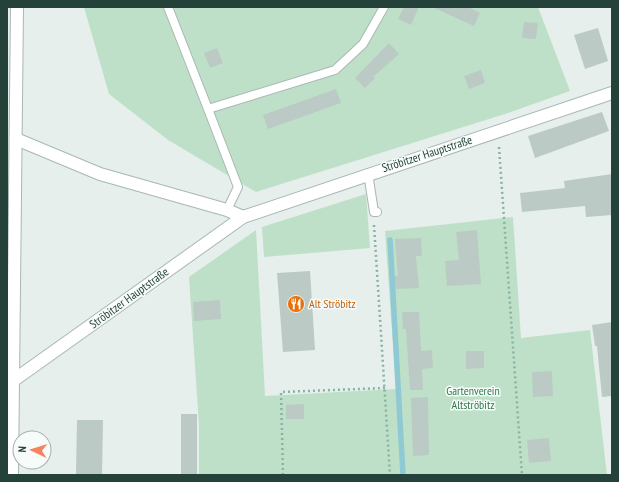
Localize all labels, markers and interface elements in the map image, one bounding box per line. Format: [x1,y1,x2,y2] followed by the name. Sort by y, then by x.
[380,132,474,175] street label: Ströbitzer Hauptstraße
[86,264,171,331] street label: Ströbitzer Hauptstraße
[286,294,306,314] restaurant icon: Alt Ströbitz
[309,296,356,311] place label: Alt Ströbitz
[446,383,500,412] park label: Gartenverein Altströbitz
[12,430,52,470] north arrow
[15,446,29,453] text: N

